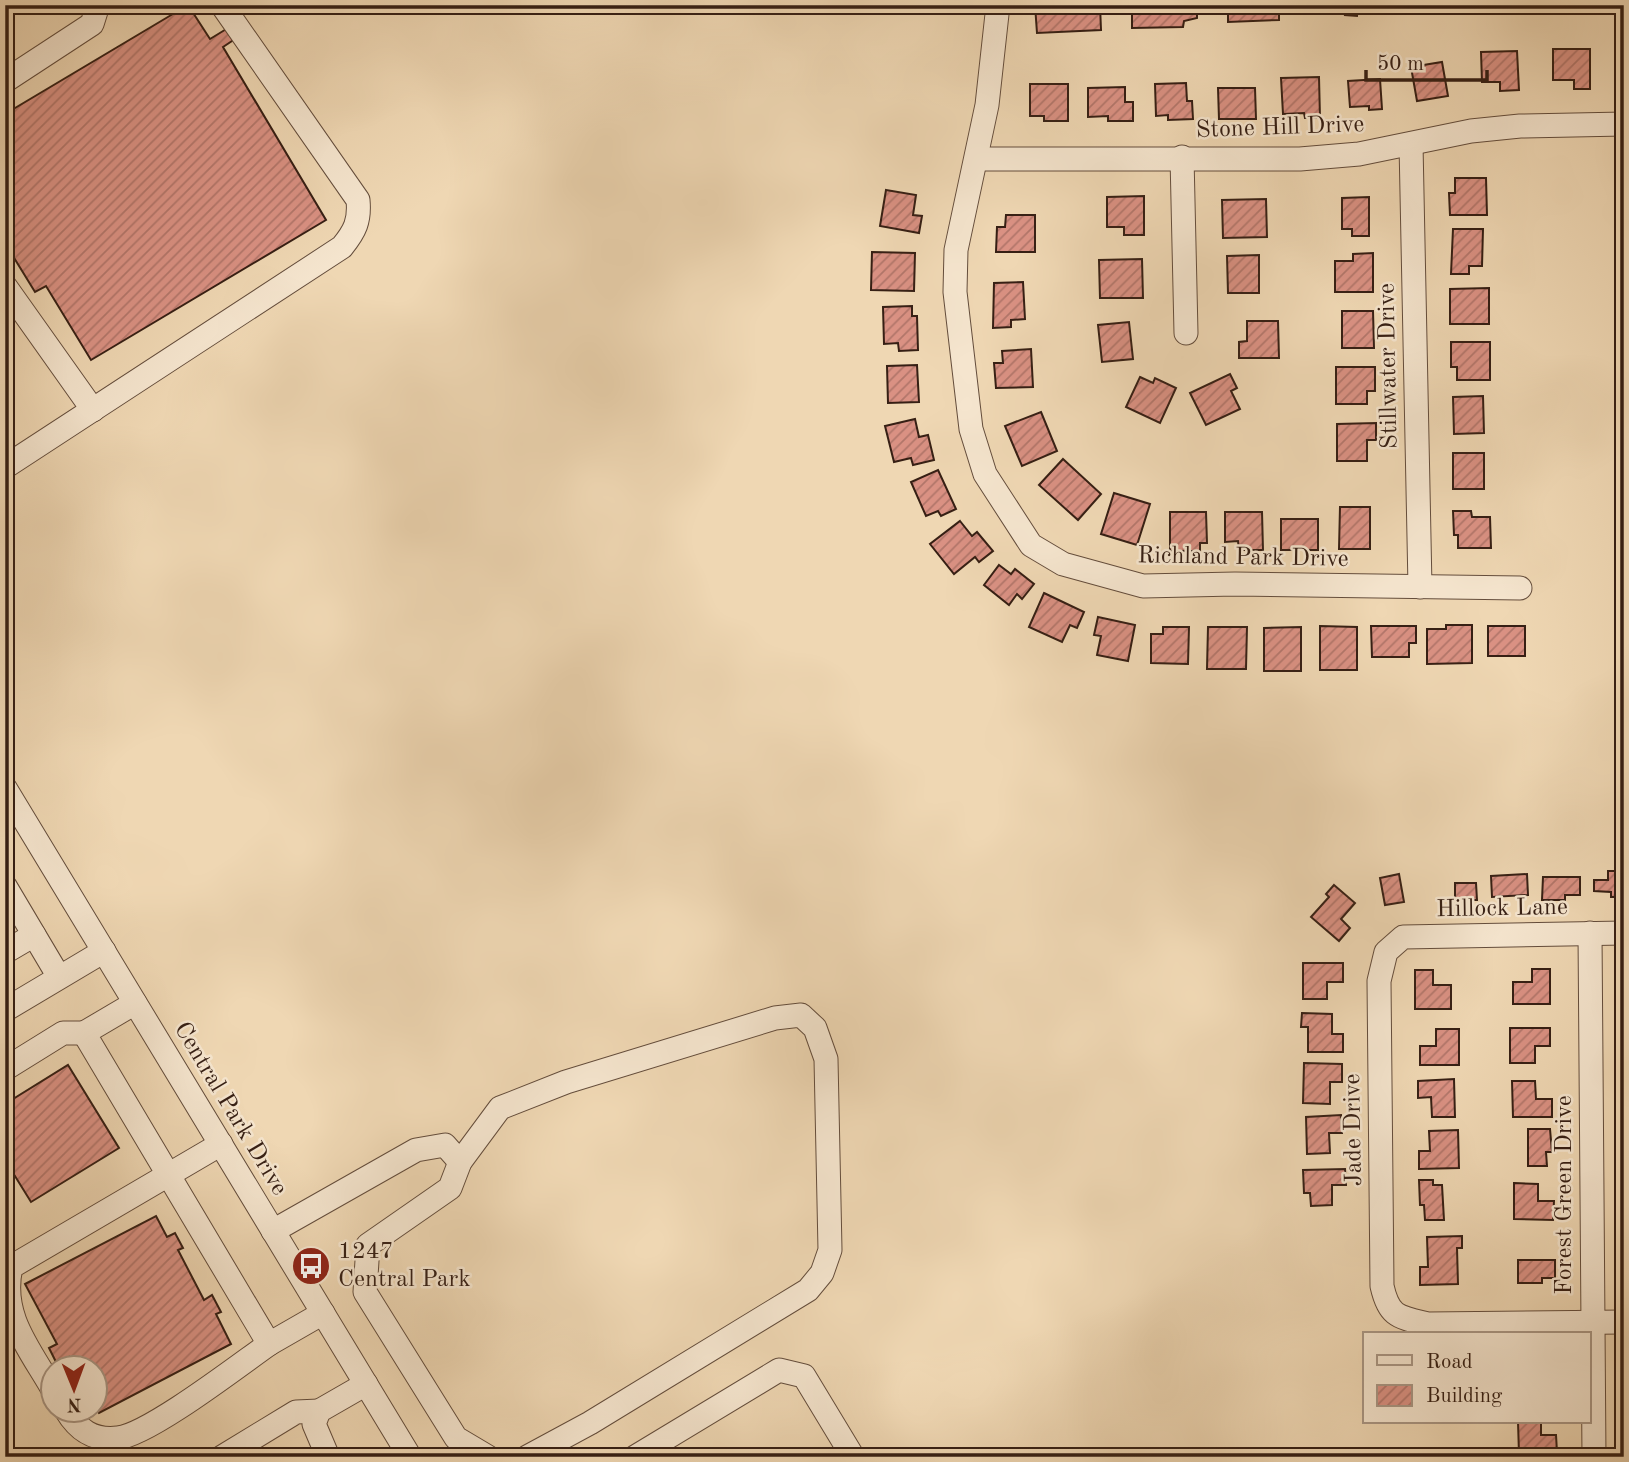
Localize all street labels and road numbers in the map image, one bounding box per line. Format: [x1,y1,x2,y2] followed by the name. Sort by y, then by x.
[1195,113,1365,143] street label: Stone Hill Drive
[1376,283,1402,449] street label: Stillwater Drive
[1137,544,1349,572] street label: Richland Park Drive
[1436,896,1568,922] street label: Hillock Lane
[169,1018,291,1200] street label: Central Park Drive
[1341,1073,1367,1187] street label: Jade Drive
[1553,1095,1577,1295] street label: Forest Green Drive

